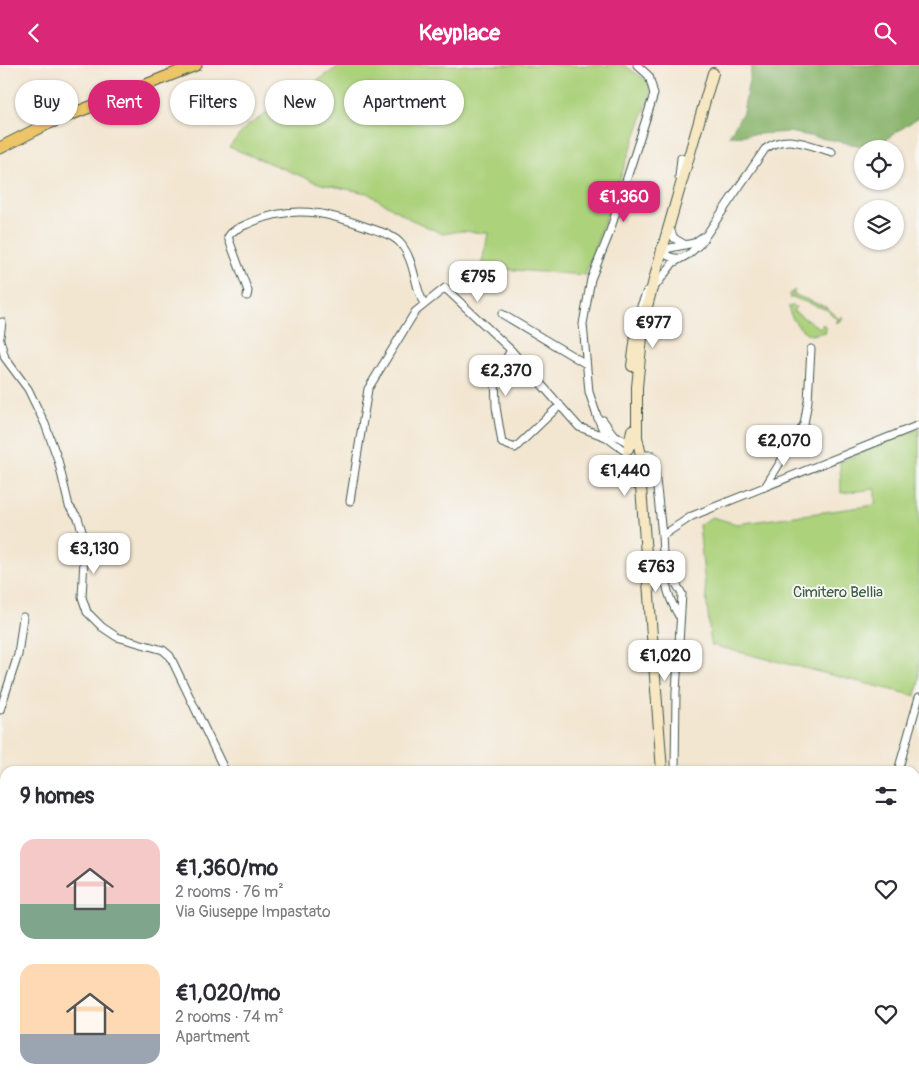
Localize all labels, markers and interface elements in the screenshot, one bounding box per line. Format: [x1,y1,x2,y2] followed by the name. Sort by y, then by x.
[20,19,48,47] icon: back
[419,19,500,47] text: Keyplace
[871,19,899,47] icon: search
[15,80,78,125] chip: Buy
[88,80,160,125] chip: Rent
[170,80,255,125] chip: Filters
[265,80,334,125] chip: New
[344,80,464,125] chip: Apartment
[854,140,904,250] map controls
[854,140,904,190] button: locate
[583,181,665,223] pin: €1,360
[599,187,649,207] text: €1,360
[854,200,904,250] button: layers
[448,261,508,303] pin: €795
[460,267,496,287] text: €795
[623,307,683,349] pin: €977
[635,313,671,333] text: €977
[465,355,547,397] pin: €2,370
[480,361,532,381] text: €2,370
[743,425,825,467] pin: €2,070
[757,431,811,451] text: €2,070
[584,455,666,497] pin: €1,440
[600,461,650,481] text: €1,440
[53,533,135,575] pin: €3,130
[69,539,119,559] text: €3,130
[626,551,686,593] pin: €763
[637,557,675,577] text: €763
[793,583,883,602] park label: Cimitero Bellia
[624,639,706,682] pin: €1,020
[639,646,691,666] text: €1,020
[872,782,900,810] icon: filters
[20,783,94,810] text: 9 homes
[175,855,278,882] text: €1,360/mo
[60,859,120,919] icon: home
[872,875,900,903] icon: heart
[175,882,284,902] text: 2 rooms · 76 m²
[175,902,331,922] text: Via Giuseppe Impastato
[175,980,280,1007] text: €1,020/mo
[60,984,120,1044] icon: home
[872,1000,900,1028] icon: heart
[175,1007,284,1027] text: 2 rooms · 74 m²
[175,1027,250,1047] text: Apartment

